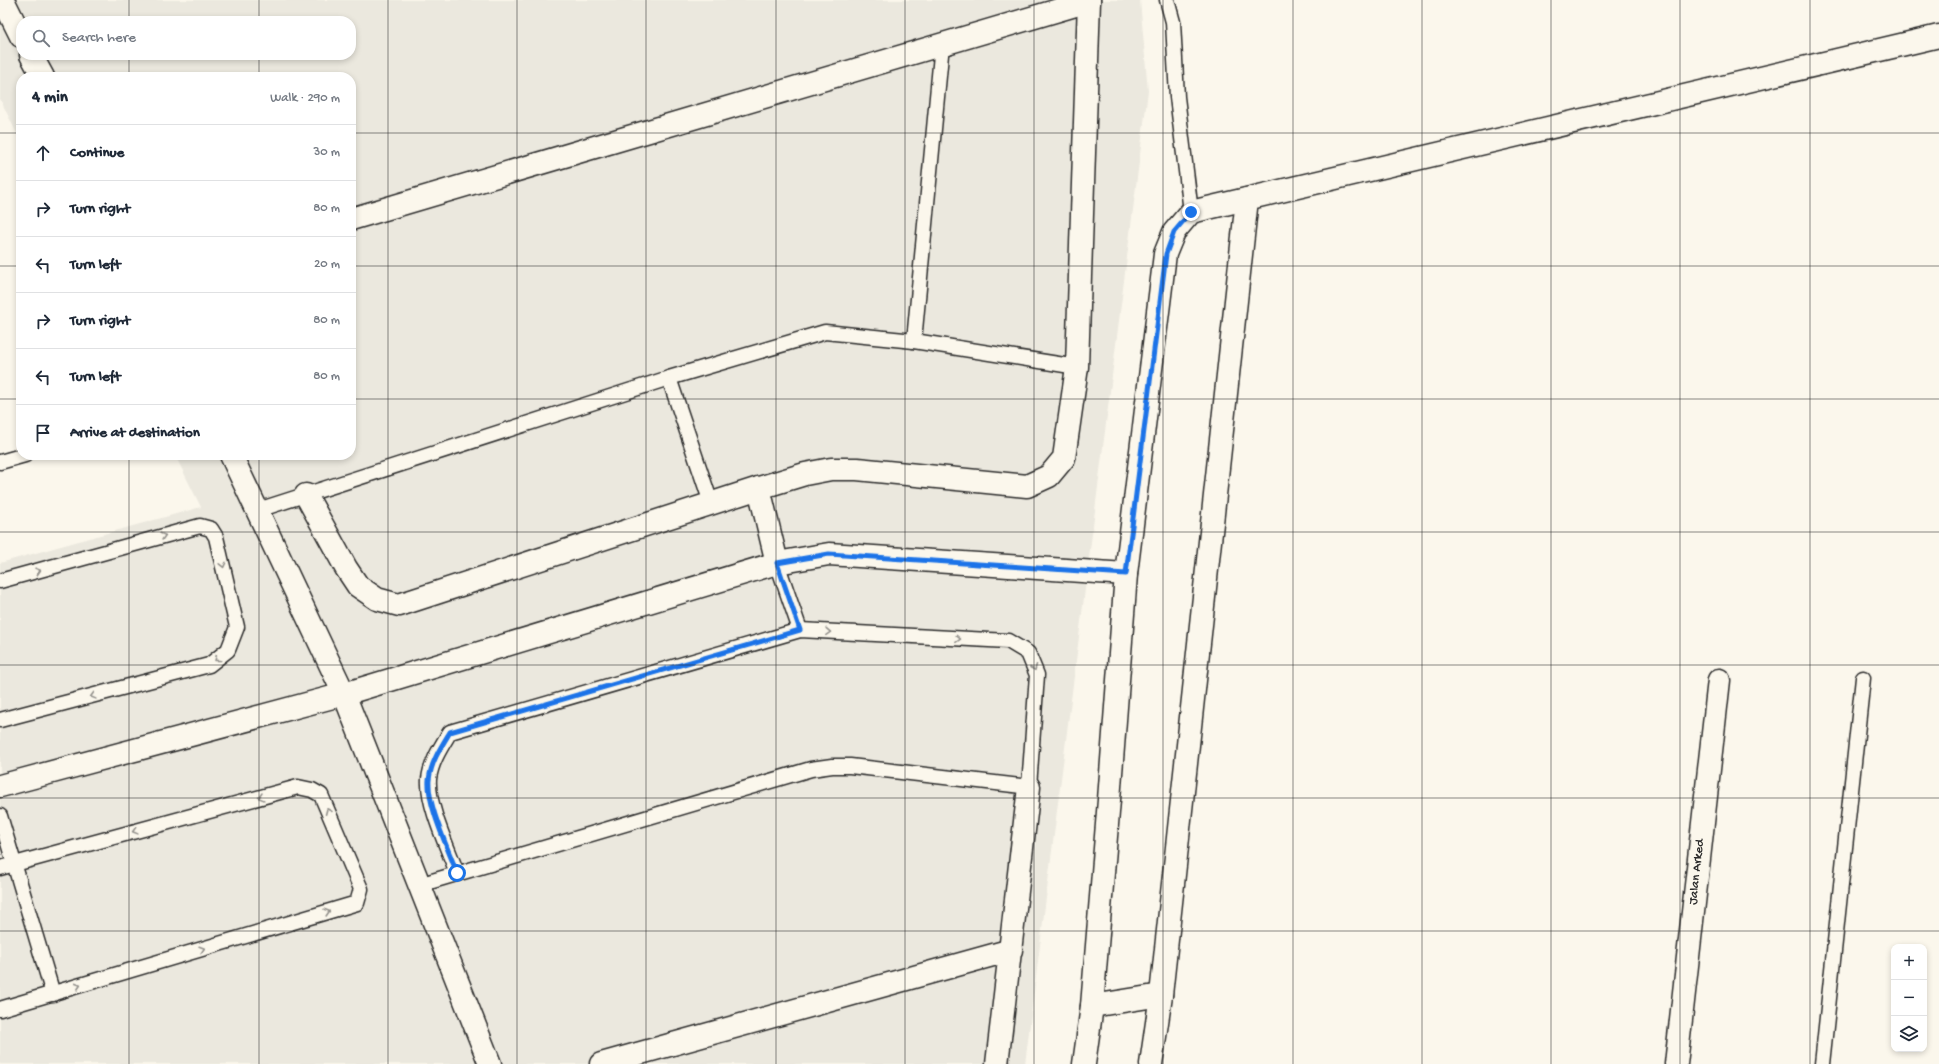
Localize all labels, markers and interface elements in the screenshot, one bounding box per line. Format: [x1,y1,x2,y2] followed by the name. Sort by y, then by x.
[16,16,356,60] search box
[30,27,52,49] icon: search
[62,29,136,47] text: Search here
[32,88,68,108] text: 4 min
[270,91,340,106] text: Walk · 290 m
[32,142,54,164] icon: ahead
[70,144,124,162] text: Continue
[314,145,340,160] text: 30 m
[32,198,54,220] icon: right
[70,200,130,218] text: Turn right
[313,201,340,216] text: 80 m
[1182,203,1200,221] route end
[32,254,54,276] icon: left
[70,256,121,274] text: Turn left
[314,257,340,272] text: 20 m
[32,310,54,332] icon: right
[70,312,130,330] text: Turn right
[313,313,340,328] text: 80 m
[32,366,54,388] icon: left
[70,368,121,386] text: Turn left
[313,369,340,384] text: 80 m
[32,422,54,444] icon: arrive
[70,424,200,442] text: Arrive at destination
[159,532,166,541] one-way arrow
[218,562,226,569] one-way arrow
[34,567,41,576] one-way arrow
[825,627,831,636] one-way arrow
[955,634,961,643] one-way arrow
[215,654,222,661] one-way arrow
[1030,664,1038,671] one-way arrow
[90,691,96,699] one-way arrow
[258,792,265,801] one-way arrow
[324,808,332,815] one-way arrow
[132,826,139,835] one-way arrow
[1686,837,1708,906] street label: Jalan Arked
[448,864,466,882] route start
[323,908,330,917] one-way arrow
[1891,944,1927,1052] map controls
[1891,944,1927,980] button: +
[199,945,206,954] one-way arrow
[1891,980,1927,1016] button: −
[74,982,81,991] one-way arrow
[1891,1016,1927,1052] button: layers

